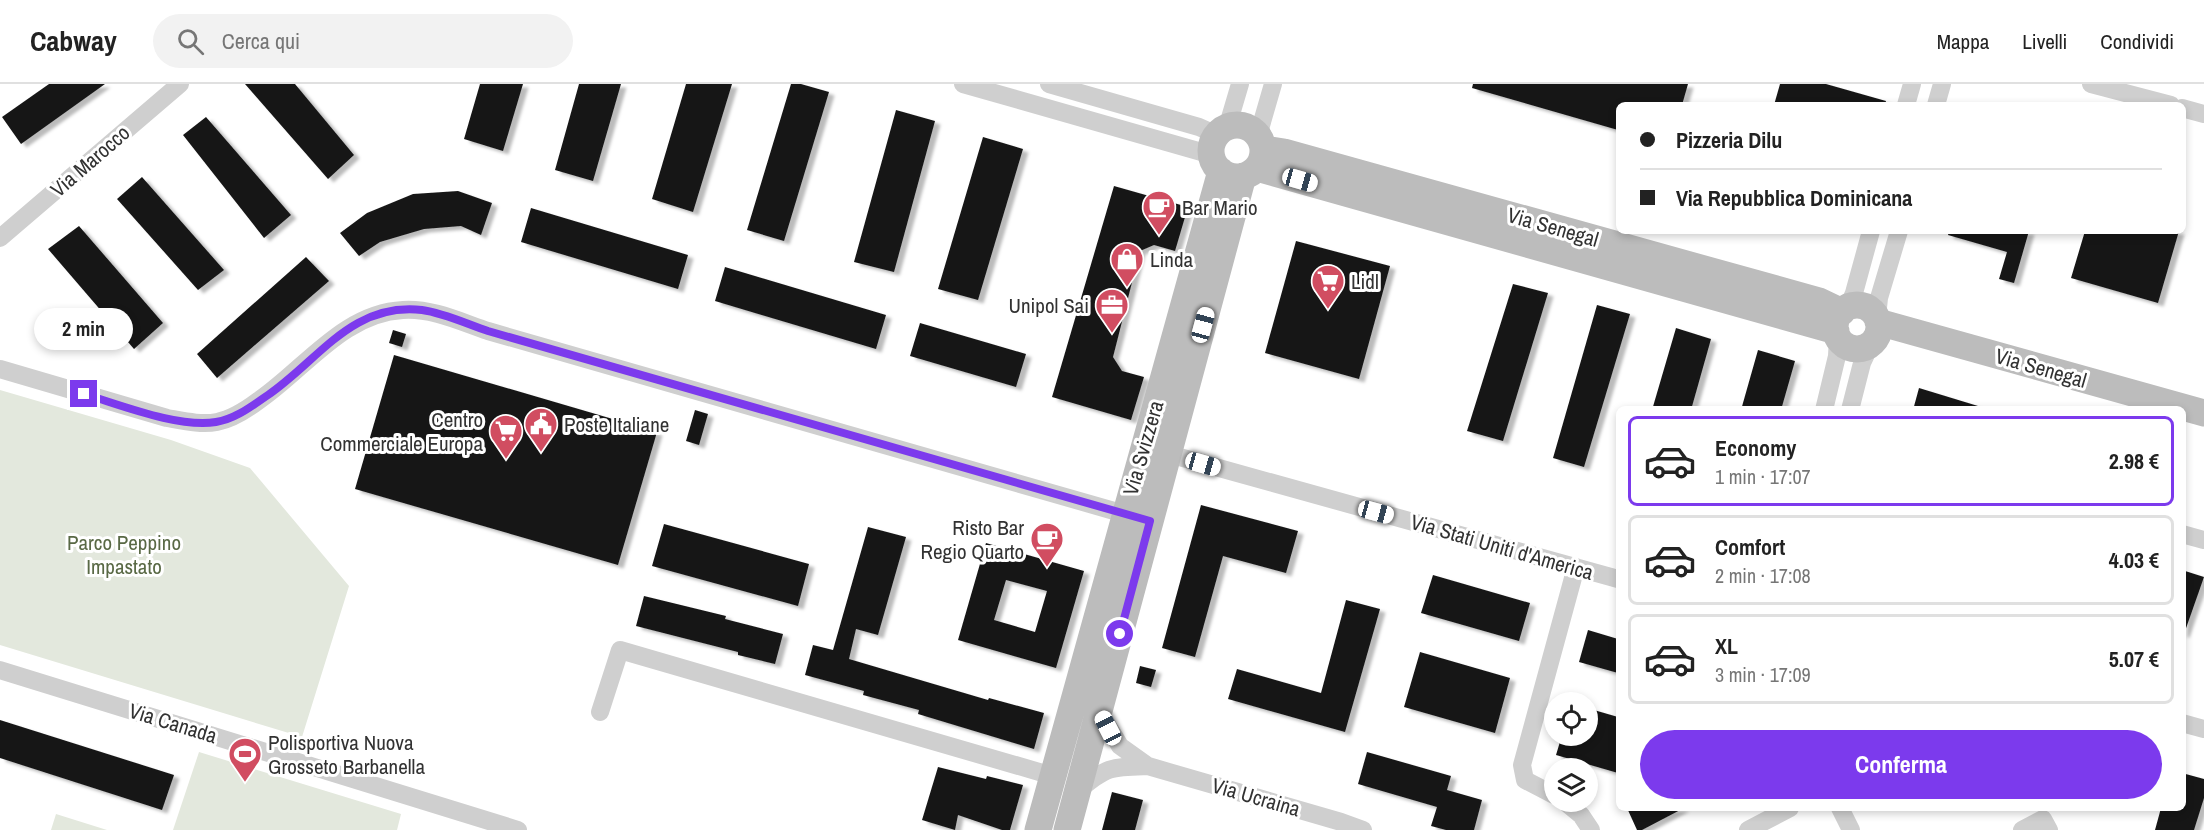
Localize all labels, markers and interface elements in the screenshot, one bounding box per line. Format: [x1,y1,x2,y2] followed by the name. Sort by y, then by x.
[153,14,573,68] search box
[30,22,117,60] text: Cabway
[174,25,207,58] icon: search
[222,26,300,56] text: Cerca qui
[1937,27,1989,56] text: Mappa
[2022,27,2067,56] text: Livelli
[2100,27,2174,56] text: Condividi
[44,118,136,204] street label: Via Marocco
[1676,125,1782,155] text: Pizzeria Dilu
[1280,166,1320,194] car
[1676,183,1912,213] text: Via Repubblica Dominicana
[1141,189,1177,236] cafe icon: Bar Mario
[1182,193,1258,222] place label: Bar Mario
[1504,200,1602,254] street label: Via Senegal
[1109,241,1145,288] shop icon: Linda
[1150,245,1194,274] place label: Linda
[1310,263,1346,310] supermarket icon: Lidl
[1351,267,1379,296] place label: Lidl
[1094,287,1130,334] office icon: Unipol Sai
[1009,291,1089,320] place label: Unipol Sai
[1190,305,1216,345] car
[34,307,134,349] callout: 2 min
[62,315,105,342] text: 2 min
[1992,341,2090,395] street label: Via Senegal
[70,380,97,407] route end
[1116,397,1170,499] street label: Via Svizzera
[320,405,483,458] place label: Centro Commerciale Europa
[523,406,559,453] public building icon: Poste Italiane
[564,410,669,439] place label: Poste Italiane
[488,413,524,460] supermarket icon: Centro Commerciale Europa
[1715,433,1796,463] text: Economy
[1643,434,1697,488] icon: car
[2109,446,2159,476] text: 2.98 €
[1183,450,1223,478] car
[1715,463,1811,490] text: 1 min · 17:07
[1356,499,1396,525] car
[1407,507,1597,587] street label: Via Stati Uniti d'America
[921,513,1024,566] place label: Risto Bar Regio Quarto
[1029,521,1065,568] cafe icon: Risto Bar Regio Quarto
[67,528,181,581] park label: Parco Peppino Impastato
[1715,532,1785,562] text: Comfort
[1643,533,1697,587] icon: car
[2109,545,2159,575] text: 4.03 €
[1715,562,1811,589] text: 2 min · 17:08
[1106,620,1133,647] route start
[1715,631,1738,661] text: XL
[1643,632,1697,686] icon: car
[2109,644,2159,674] text: 5.07 €
[1715,661,1811,688] text: 3 min · 17:09
[1544,692,1598,812] map controls
[1544,692,1598,746] button: locate
[125,696,221,750] street label: Via Canada
[1092,708,1124,748] car
[268,728,425,781] place label: Polisportiva Nuova Grosseto Barbanella
[1640,730,2162,799] button: Conferma
[227,736,263,783] sports icon: Polisportiva Nuova Grosseto Barbanella
[1544,758,1598,812] button: layers
[1208,771,1304,824] street label: Via Ucraina

